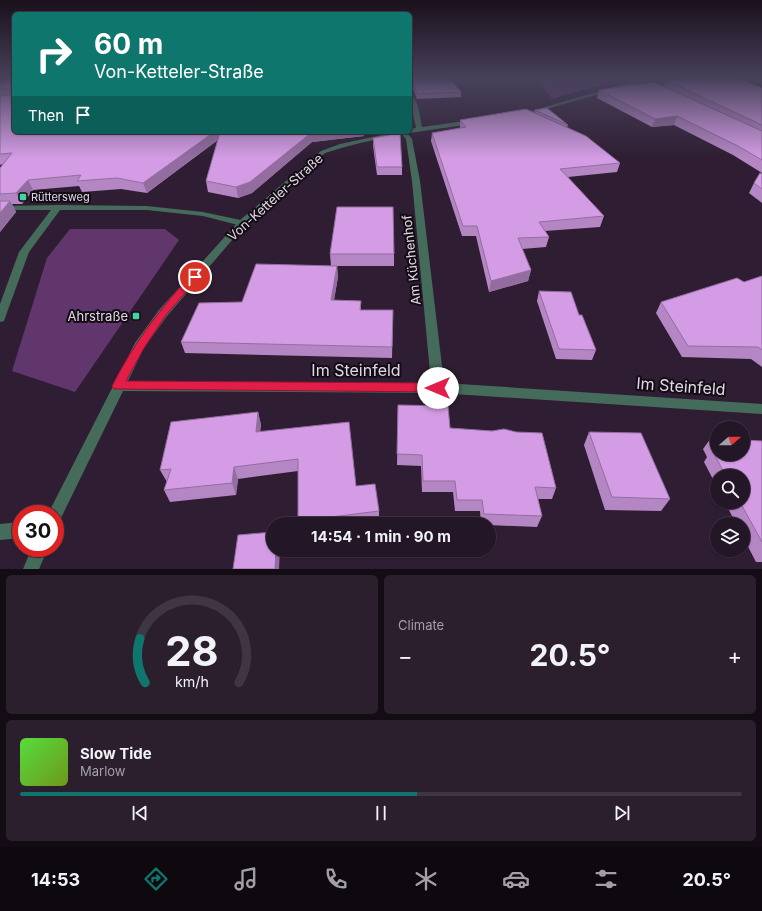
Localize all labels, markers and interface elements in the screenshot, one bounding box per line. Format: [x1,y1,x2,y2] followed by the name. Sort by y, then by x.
[94,27,163,61] text: 60 m
[28,28,80,80] icon: right
[94,61,264,82] text: Von-Ketteler-Straße
[72,104,94,126] icon: arrive
[28,106,64,125] text: Then
[224,150,326,244] street label: Von-Ketteler-Straße
[31,190,90,204] place label: Rüttersweg
[18,192,28,202] marker: Rüttersweg
[398,214,424,306] street label: Am Küchenhof
[178,260,212,294] pin
[184,266,206,288] icon: arrive
[68,308,128,324] place label: Ahrstraße
[131,311,141,321] marker: Ahrstraße
[311,360,401,380] street label: Im Steinfeld
[417,367,459,409] position arrow
[636,373,726,399] street label: Im Steinfeld
[710,421,750,461] north arrow
[710,421,750,557] map controls
[710,469,750,509] button: search
[12,505,64,557] speed limit sign: 30
[710,517,750,557] button: layers
[311,527,451,546] text: 14:54 · 1 min · 90 m
[398,617,444,633] text: Climate
[165,625,219,675] text: 28
[530,637,610,673] text: 20.5°
[398,643,413,669] text: −
[727,643,742,669] text: +
[175,672,209,689] text: km/h
[80,744,152,763] text: Slow Tide
[80,763,126,779] text: Marlow
[129,802,151,824] icon: previous
[370,802,392,824] icon: pause
[611,802,633,824] icon: next
[142,865,170,893] icon: directions
[232,865,260,893] icon: music
[322,865,350,893] icon: phone
[412,865,440,893] icon: climate
[502,865,530,893] icon: car
[592,865,620,893] icon: filters
[31,869,80,890] text: 14:53
[682,869,731,890] text: 20.5°

